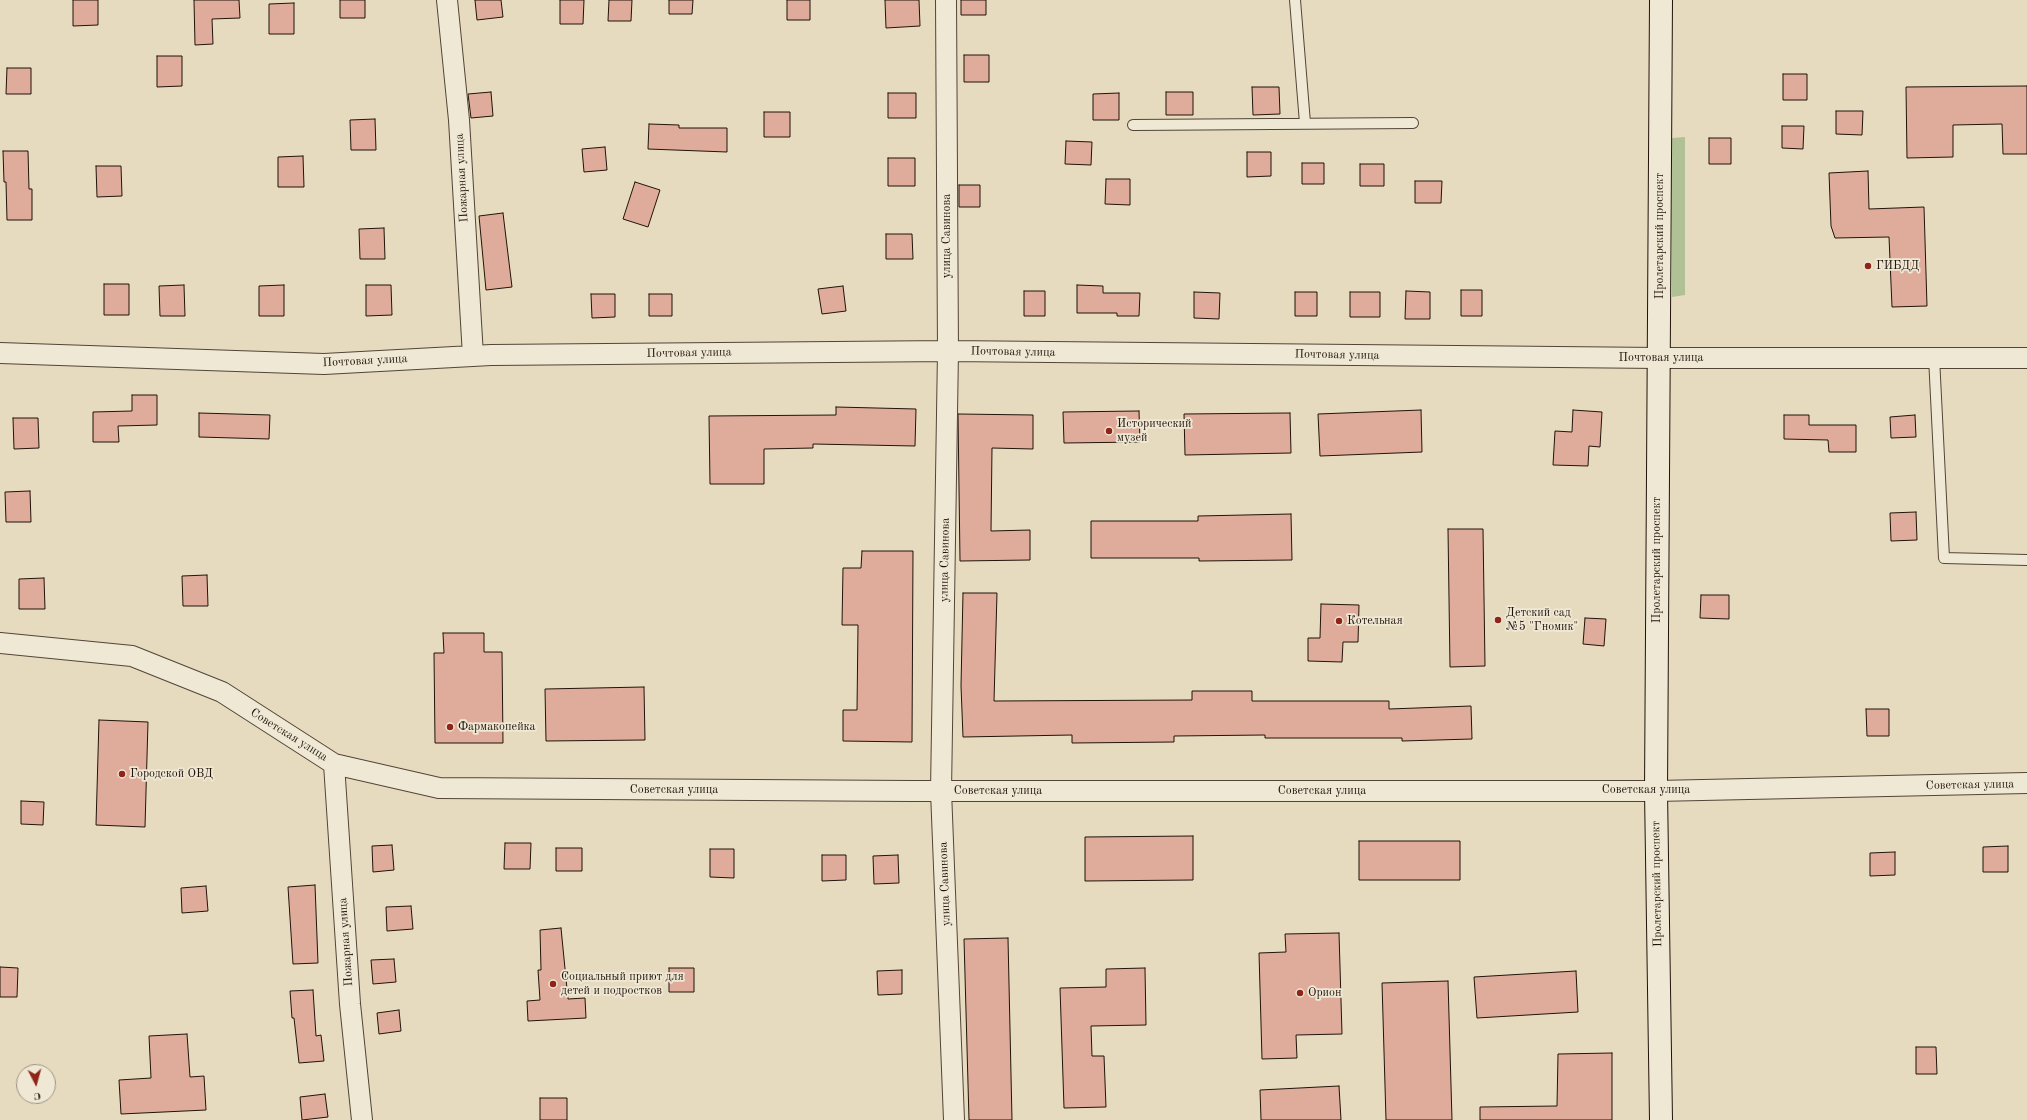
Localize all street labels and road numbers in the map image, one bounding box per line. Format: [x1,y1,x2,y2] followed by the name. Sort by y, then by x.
[452,133,472,223] street label: Пожарная улица
[1653,173,1667,299] street label: Пролетарский проспект
[940,194,954,278] street label: улица Савинова
[970,344,1056,360] street label: Почтовая улица
[646,345,732,361] street label: Почтовая улица
[1294,347,1380,363] street label: Почтовая улица
[1618,351,1704,365] street label: Почтовая улица
[322,352,408,370] street label: Почтовая улица
[1650,497,1664,623] street label: Пролетарский проспект
[937,518,953,602] street label: улица Савинова
[248,705,330,765] street label: Советская улица
[1926,777,2014,793] street label: Советская улица
[630,783,718,797] street label: Советская улица
[1602,783,1690,797] street label: Советская улица
[954,784,1042,798] street label: Советская улица
[1278,784,1366,798] street label: Советская улица
[1649,821,1665,947] street label: Пролетарский проспект
[936,842,954,926] street label: улица Савинова
[336,897,356,987] street label: Пожарная улица

